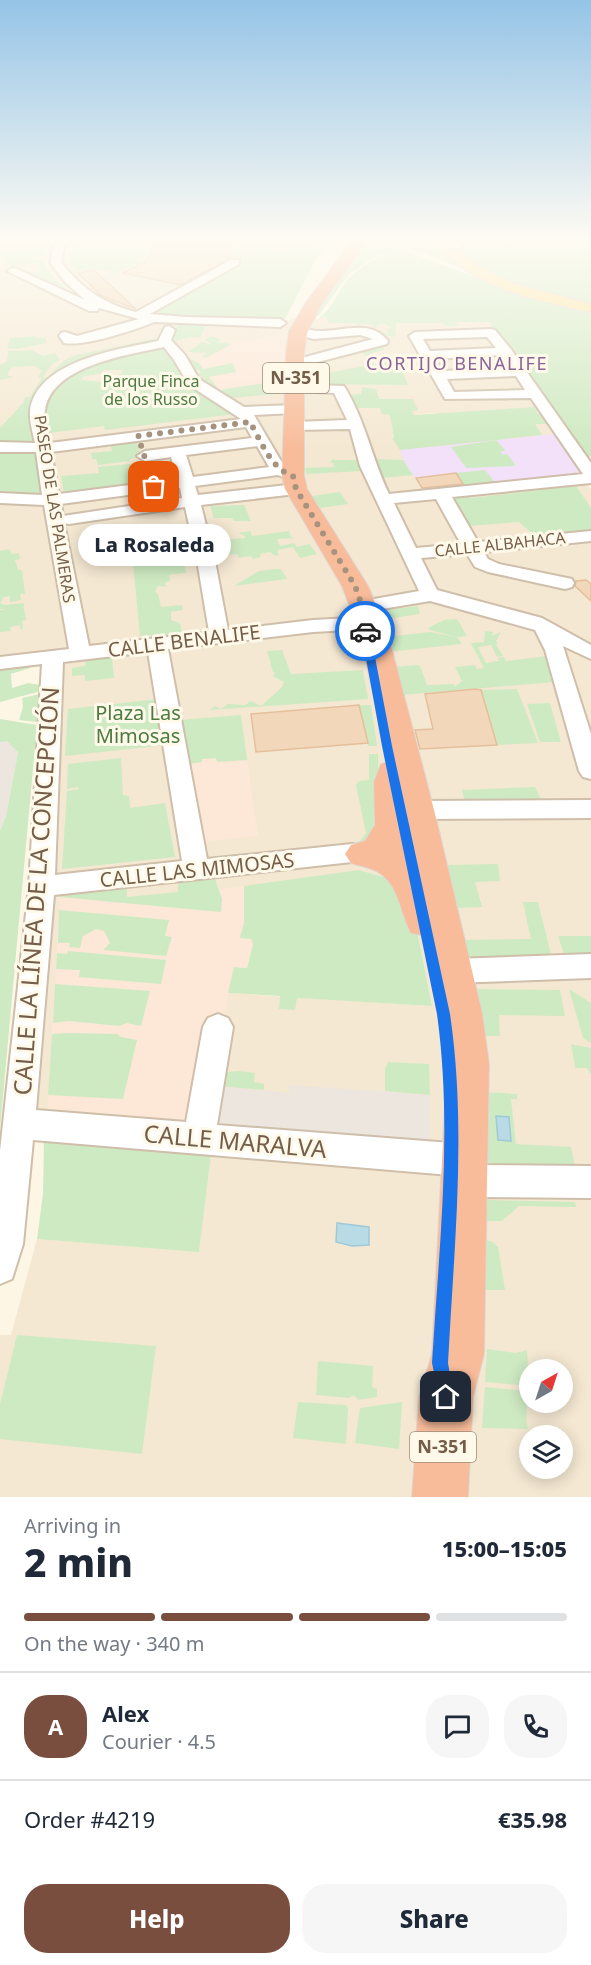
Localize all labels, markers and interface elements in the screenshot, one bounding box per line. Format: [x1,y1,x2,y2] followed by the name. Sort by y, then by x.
[366,351,548,375] district label: CORTIJO BENALIFE
[263,363,329,393] road number: N-351
[103,370,199,410] park label: Parque Finca de los Russo
[29,414,81,605] street label: PASEO DE LAS PALMERAS
[128,461,179,512] pin
[137,470,170,503] icon: bag
[78,523,231,565] callout: La Rosaleda
[433,526,567,562] street label: CALLE ALBAHACA
[94,531,215,558] text: La Rosaleda
[335,601,395,661] courier
[349,615,382,648] icon: car
[106,618,262,663] street label: CALLE BENALIFE
[5,685,66,1096] street label: CALLE LA LÍNEA DE LA CONCEPCIÓN
[95,699,181,749] park label: Plaza Las Mimosas
[98,846,296,893] street label: CALLE LAS MIMOSAS
[142,1116,329,1165] street label: CALLE MARALVA
[519,1359,573,1413] north arrow
[519,1359,573,1479] map controls
[420,1371,471,1422] pin
[429,1380,462,1413] icon: home
[519,1425,573,1479] button: layers
[410,1432,476,1462] road number: N-351
[24,1512,121,1539] text: Arriving in
[442,1533,567,1563] text: 15:00–15:05
[24,1535,133,1588] text: 2 min
[24,1630,204,1657] text: On the way · 340 m
[426,1695,489,1758] button: chat
[504,1695,567,1758] button: phone
[102,1698,149,1728] text: Alex
[48,1711,63,1741] text: A
[102,1728,216,1755] text: Courier · 4.5
[24,1804,155,1834] text: Order #4219
[498,1804,567,1834] text: €35.98
[24,1884,290,1953] button: Help
[302,1884,567,1953] button: Share

